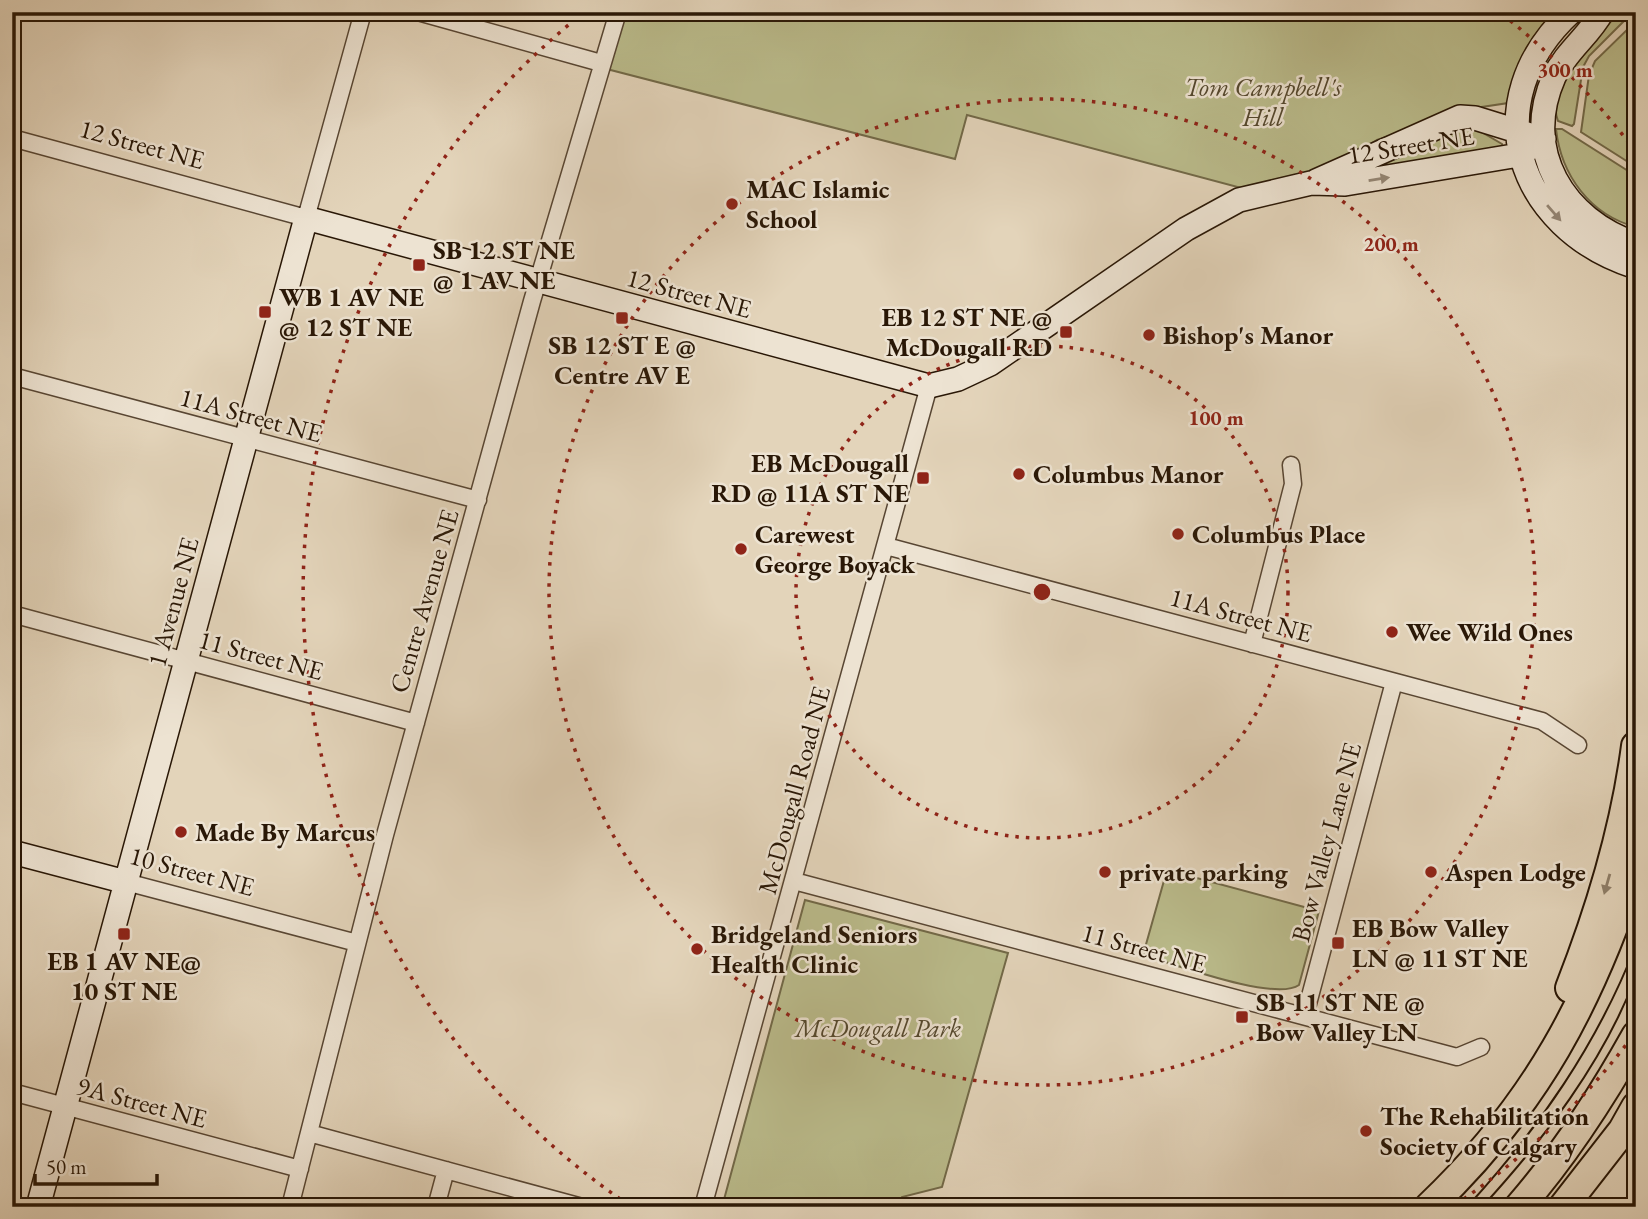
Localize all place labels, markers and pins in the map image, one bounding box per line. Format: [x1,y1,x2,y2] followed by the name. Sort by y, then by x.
[746,172,890,236] place label: MAC Islamic School
[724,196,740,212] marker: MAC Islamic School
[433,233,575,297] place label: SB 12 ST NE @ 1 AV NE
[411,257,427,273] marker: SB 12 ST NE @ 1 AV NE
[279,280,424,344] place label: WB 1 AV NE @ 12 ST NE
[881,300,1052,364] place label: EB 12 ST NE @ McDougall RD
[257,304,273,320] marker: WB 1 AV NE @ 12 ST NE
[614,310,630,326] marker: SB 12 ST E @ Centre AV E
[1163,318,1333,352] place label: Bishop's Manor
[1058,324,1074,340] marker: EB 12 ST NE @ McDougall RD
[1141,327,1157,343] marker: Bishop's Manor
[548,328,696,392] place label: SB 12 ST E @ Centre AV E
[711,446,909,510] place label: EB McDougall RD @ 11A ST NE
[1033,457,1224,491] place label: Columbus Manor
[1011,466,1027,482] marker: Columbus Manor
[915,470,931,486] marker: EB McDougall RD @ 11A ST NE
[755,517,916,581] place label: Carewest George Boyack
[1192,517,1365,551] place label: Columbus Place
[1170,526,1186,542] marker: Columbus Place
[733,541,749,557] marker: Carewest George Boyack
[1030,580,1054,604] centre of rings
[1406,615,1573,649] place label: Wee Wild Ones
[1384,624,1400,640] marker: Wee Wild Ones
[195,815,375,849] place label: Made By Marcus
[173,824,189,840] marker: Made By Marcus
[1119,855,1289,889] place label: private parking
[1444,855,1586,889] place label: Aspen Lodge
[1097,864,1113,880] marker: private parking
[1423,864,1439,880] marker: Aspen Lodge
[1352,911,1528,975] place label: EB Bow Valley LN @ 11 ST NE
[711,917,917,981] place label: Bridgeland Seniors Health Clinic
[116,926,132,942] marker: EB 1 AV NE@ 10 ST NE
[1330,935,1346,951] marker: EB Bow Valley LN @ 11 ST NE
[689,941,705,957] marker: Bridgeland Seniors Health Clinic
[47,944,201,1008] place label: EB 1 AV NE@ 10 ST NE
[1256,985,1424,1049] place label: SB 11 ST NE @ Bow Valley LN
[1234,1009,1250,1025] marker: SB 11 ST NE @ Bow Valley LN
[1380,1099,1590,1163] place label: The Rehabilitation Society of Calgary
[1358,1123,1374,1139] marker: The Rehabilitation Society of Calgary

